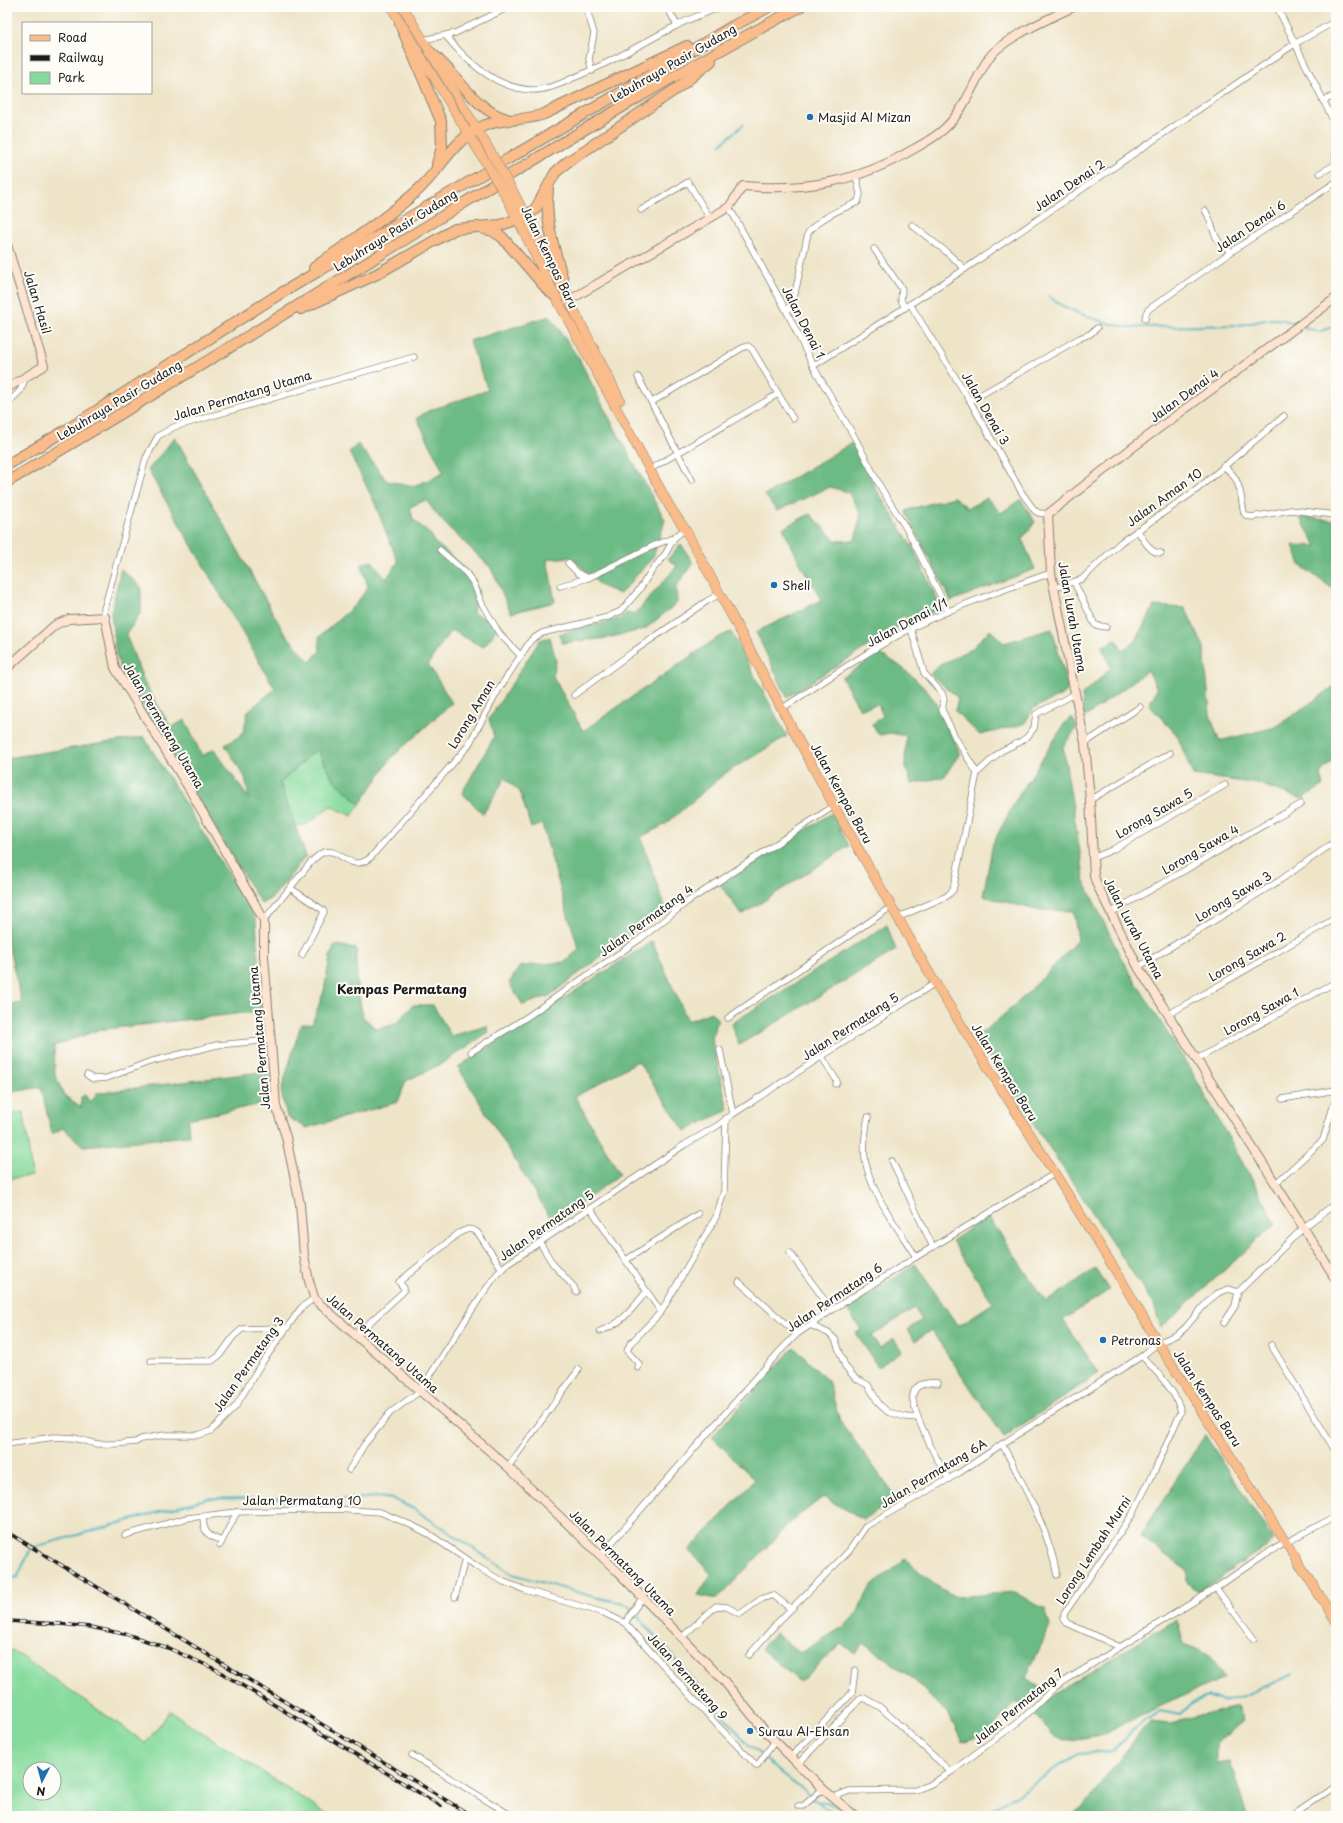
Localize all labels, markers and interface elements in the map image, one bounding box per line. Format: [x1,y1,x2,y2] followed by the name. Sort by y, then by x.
[607,19,739,106] street label: Lebuhraya Pasir Gudang
[22,22,152,94] legend
[58,28,87,46] text: Road
[58,48,104,66] text: Railway
[58,68,85,86] text: Park
[818,108,911,126] place label: Masjid Al Mizan
[805,112,815,122] marker: Masjid Al Mizan
[1030,155,1108,215] street label: Jalan Denai 2
[330,184,460,275] street label: Lebuhraya Pasir Gudang
[1211,196,1289,256] street label: Jalan Denai 6
[517,202,583,312] street label: Jalan Kempas Baru
[20,268,56,336] street label: Jalan Hasil
[778,283,830,361] street label: Jalan Denai 1
[53,355,185,444] street label: Lebuhraya Pasir Gudang
[1146,364,1222,426] street label: Jalan Denai 4
[171,365,314,425] street label: Jalan Permatang Utama
[958,368,1014,448] street label: Jalan Denai 3
[1123,463,1206,530] street label: Jalan Aman 10
[1054,560,1092,674] street label: Jalan Lurah Utama
[782,576,810,594] place label: Shell
[769,580,779,590] marker: Shell
[863,593,951,651] street label: Jalan Denai 1/1
[119,659,209,792] street label: Jalan Permatang Utama
[443,676,499,752] street label: Lorong Aman
[807,739,877,847] street label: Jalan Kempas Baru
[1112,784,1196,842] street label: Lorong Sawa 5
[1158,820,1242,878] street label: Lorong Sawa 4
[1191,866,1275,926] street label: Lorong Sawa 3
[1100,874,1169,982] street label: Jalan Lurah Utama
[595,880,697,960] street label: Jalan Permatang 4
[1205,927,1289,985] street label: Lorong Sawa 2
[244,965,274,1110] street label: Jalan Permatang Utama
[337,979,467,998] district label: Kempas Permatang
[1220,983,1302,1039] street label: Lorong Sawa 1
[798,988,902,1064] street label: Jalan Permatang 5
[968,1019,1042,1125] street label: Jalan Kempas Baru
[495,1185,597,1265] street label: Jalan Permatang 5
[782,1258,886,1336] street label: Jalan Permatang 6
[323,1289,444,1397] street label: Jalan Permatang Utama
[208,1313,288,1415] street label: Jalan Permatang 3
[1111,1331,1162,1349] place label: Petronas
[1098,1335,1108,1345] marker: Petronas
[1170,1346,1246,1450] street label: Jalan Kempas Baru
[876,1434,990,1512] street label: Jalan Permatang 6A
[243,1491,362,1509] street label: Jalan Permatang 10
[1051,1492,1135,1608] street label: Lorong Lembah Murni
[566,1505,681,1620] street label: Jalan Permatang Utama
[644,1628,732,1724] street label: Jalan Permatang 9
[969,1664,1067,1748] street label: Jalan Permatang 7
[758,1722,849,1740] place label: Surau Al-Ehsan
[745,1726,755,1736] marker: Surau Al-Ehsan
[22,1761,62,1801] north arrow
[35,1783,46,1800] text: N

